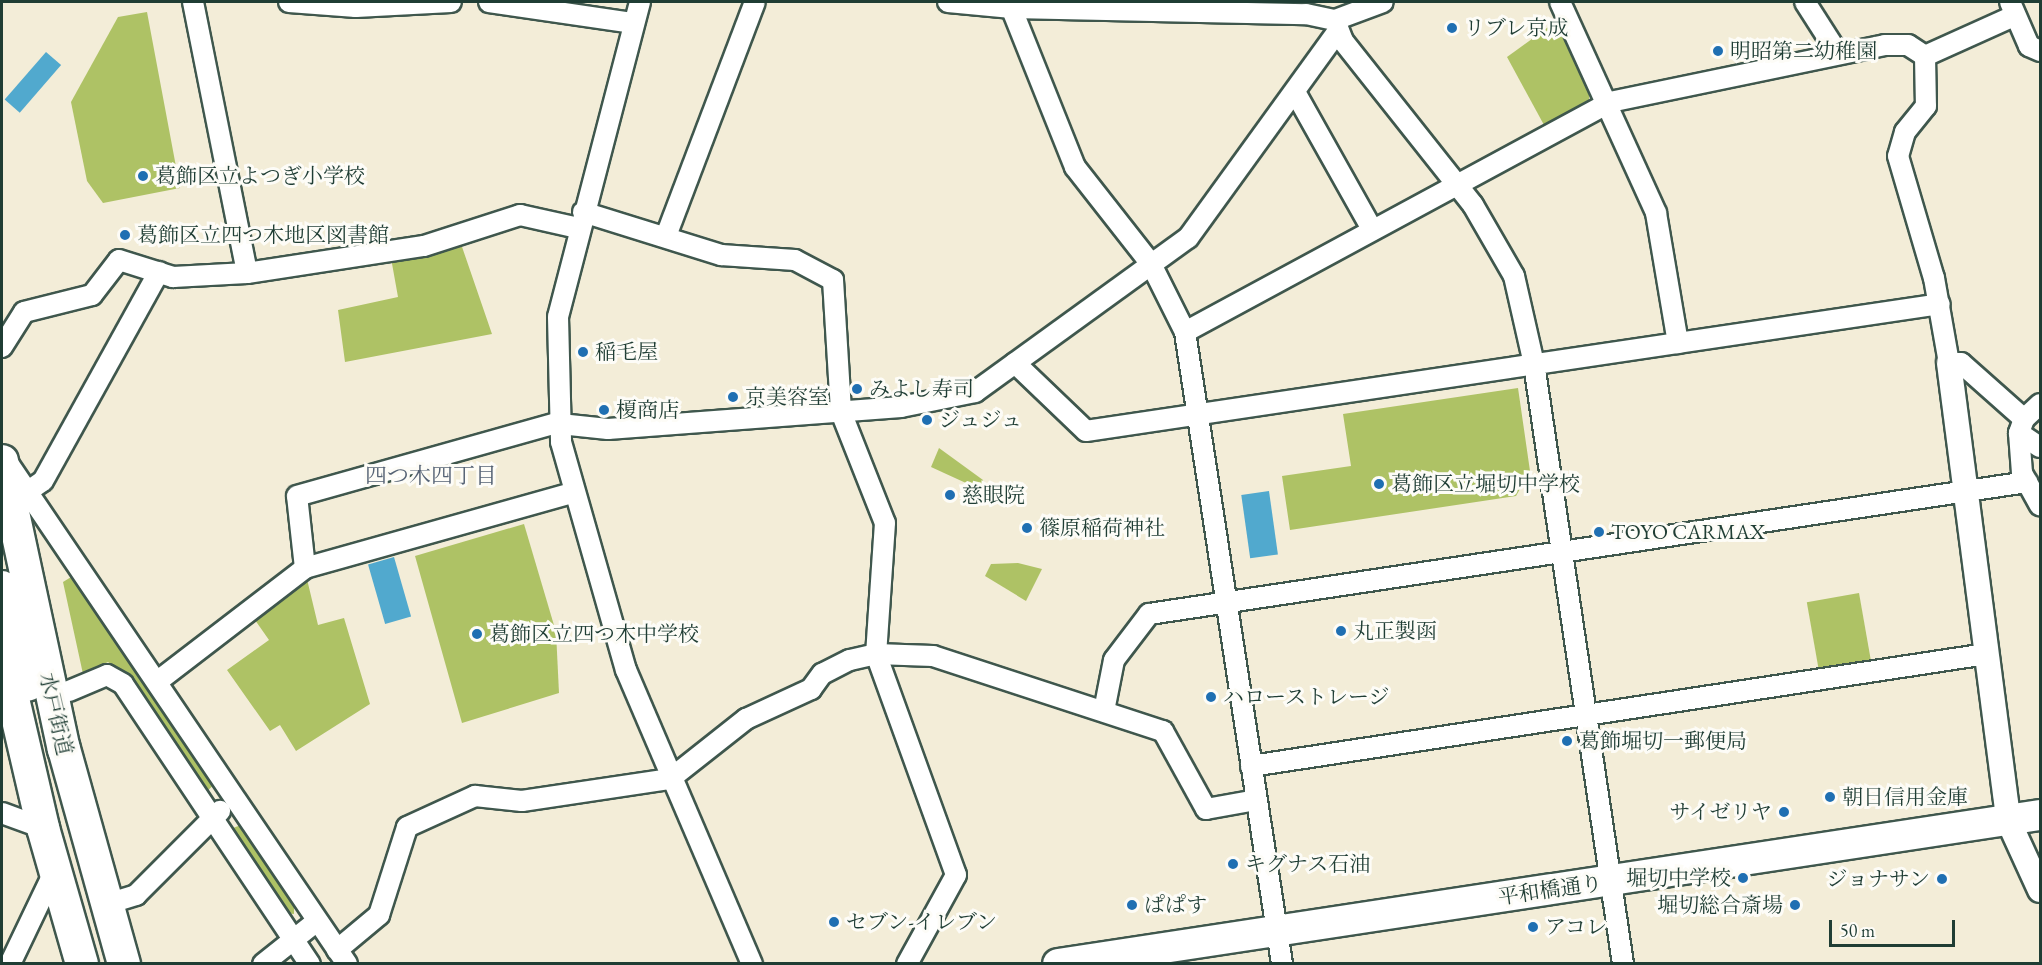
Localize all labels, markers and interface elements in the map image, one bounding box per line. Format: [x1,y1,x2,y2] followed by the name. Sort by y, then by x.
[1464,15,1569,41] place label: リブレ京成
[1445,21,1459,35] marker: リブレ京成
[1730,38,1877,64] place label: 明昭第二幼稚園
[1711,44,1725,58] marker: 明昭第二幼稚園
[155,163,365,189] place label: 葛飾区立よつぎ小学校
[136,169,150,183] marker: 葛飾区立よつぎ小学校
[137,222,389,248] place label: 葛飾区立四つ木地区図書館
[118,228,132,242] marker: 葛飾区立四つ木地区図書館
[595,339,658,365] place label: 稲毛屋
[576,345,590,359] marker: 稲毛屋
[869,376,974,402] place label: みよし寿司
[850,382,864,396] marker: みよし寿司
[745,384,829,410] place label: 京美容室
[726,390,740,404] marker: 京美容室
[616,397,679,423] place label: 榎商店
[597,403,611,417] marker: 榎商店
[939,407,1023,433] place label: ジュジュ
[920,413,934,427] marker: ジュジュ
[365,463,497,489] district label: 四つ木四丁目
[1391,471,1580,497] place label: 葛飾区立堀切中学校
[1372,477,1386,491] marker: 葛飾区立堀切中学校
[962,482,1025,508] place label: 慈眼院
[943,488,957,502] marker: 慈眼院
[1039,515,1165,541] place label: 篠原稲荷神社
[1611,519,1765,545] place label: TOYO CARMAX
[1020,521,1034,535] marker: 篠原稲荷神社
[1592,525,1606,539] marker: TOYO CARMAX
[1353,618,1437,644] place label: 丸正製函
[489,621,699,647] place label: 葛飾区立四つ木中学校
[1334,624,1348,638] marker: 丸正製函
[470,627,484,641] marker: 葛飾区立四つ木中学校
[34,670,78,758] street label: 水戸街道
[1223,684,1391,710] place label: ハローストレージ
[1204,690,1218,704] marker: ハローストレージ
[1579,728,1747,754] place label: 葛飾堀切一郵便局
[1560,734,1574,748] marker: 葛飾堀切一郵便局
[1842,784,1968,810] place label: 朝日信用金庫
[1823,790,1837,804] marker: 朝日信用金庫
[1667,799,1772,825] place label: サイゼリヤ
[1777,805,1791,819] marker: サイゼリヤ
[1245,851,1371,877] place label: キグナス石油
[1226,857,1240,871] marker: キグナス石油
[1626,865,1731,891] place label: 堀切中学校
[1825,866,1930,892] place label: ジョナサン
[1496,870,1604,910] street label: 平和橋通り
[1736,871,1750,885] marker: 堀切中学校
[1935,872,1949,886] marker: ジョナサン
[1144,892,1207,918] place label: ぱぱす
[1657,892,1783,918] place label: 堀切総合斎場
[1125,898,1139,912] marker: ぱぱす
[1788,898,1802,912] marker: 堀切総合斎場
[1832,908,1958,946] scale bar
[846,909,999,935] place label: セブン-イレブン
[1545,914,1608,940] place label: アコレ
[827,915,841,929] marker: セブン-イレブン
[1840,919,1875,942] text: 50 m
[1526,920,1540,934] marker: アコレ

